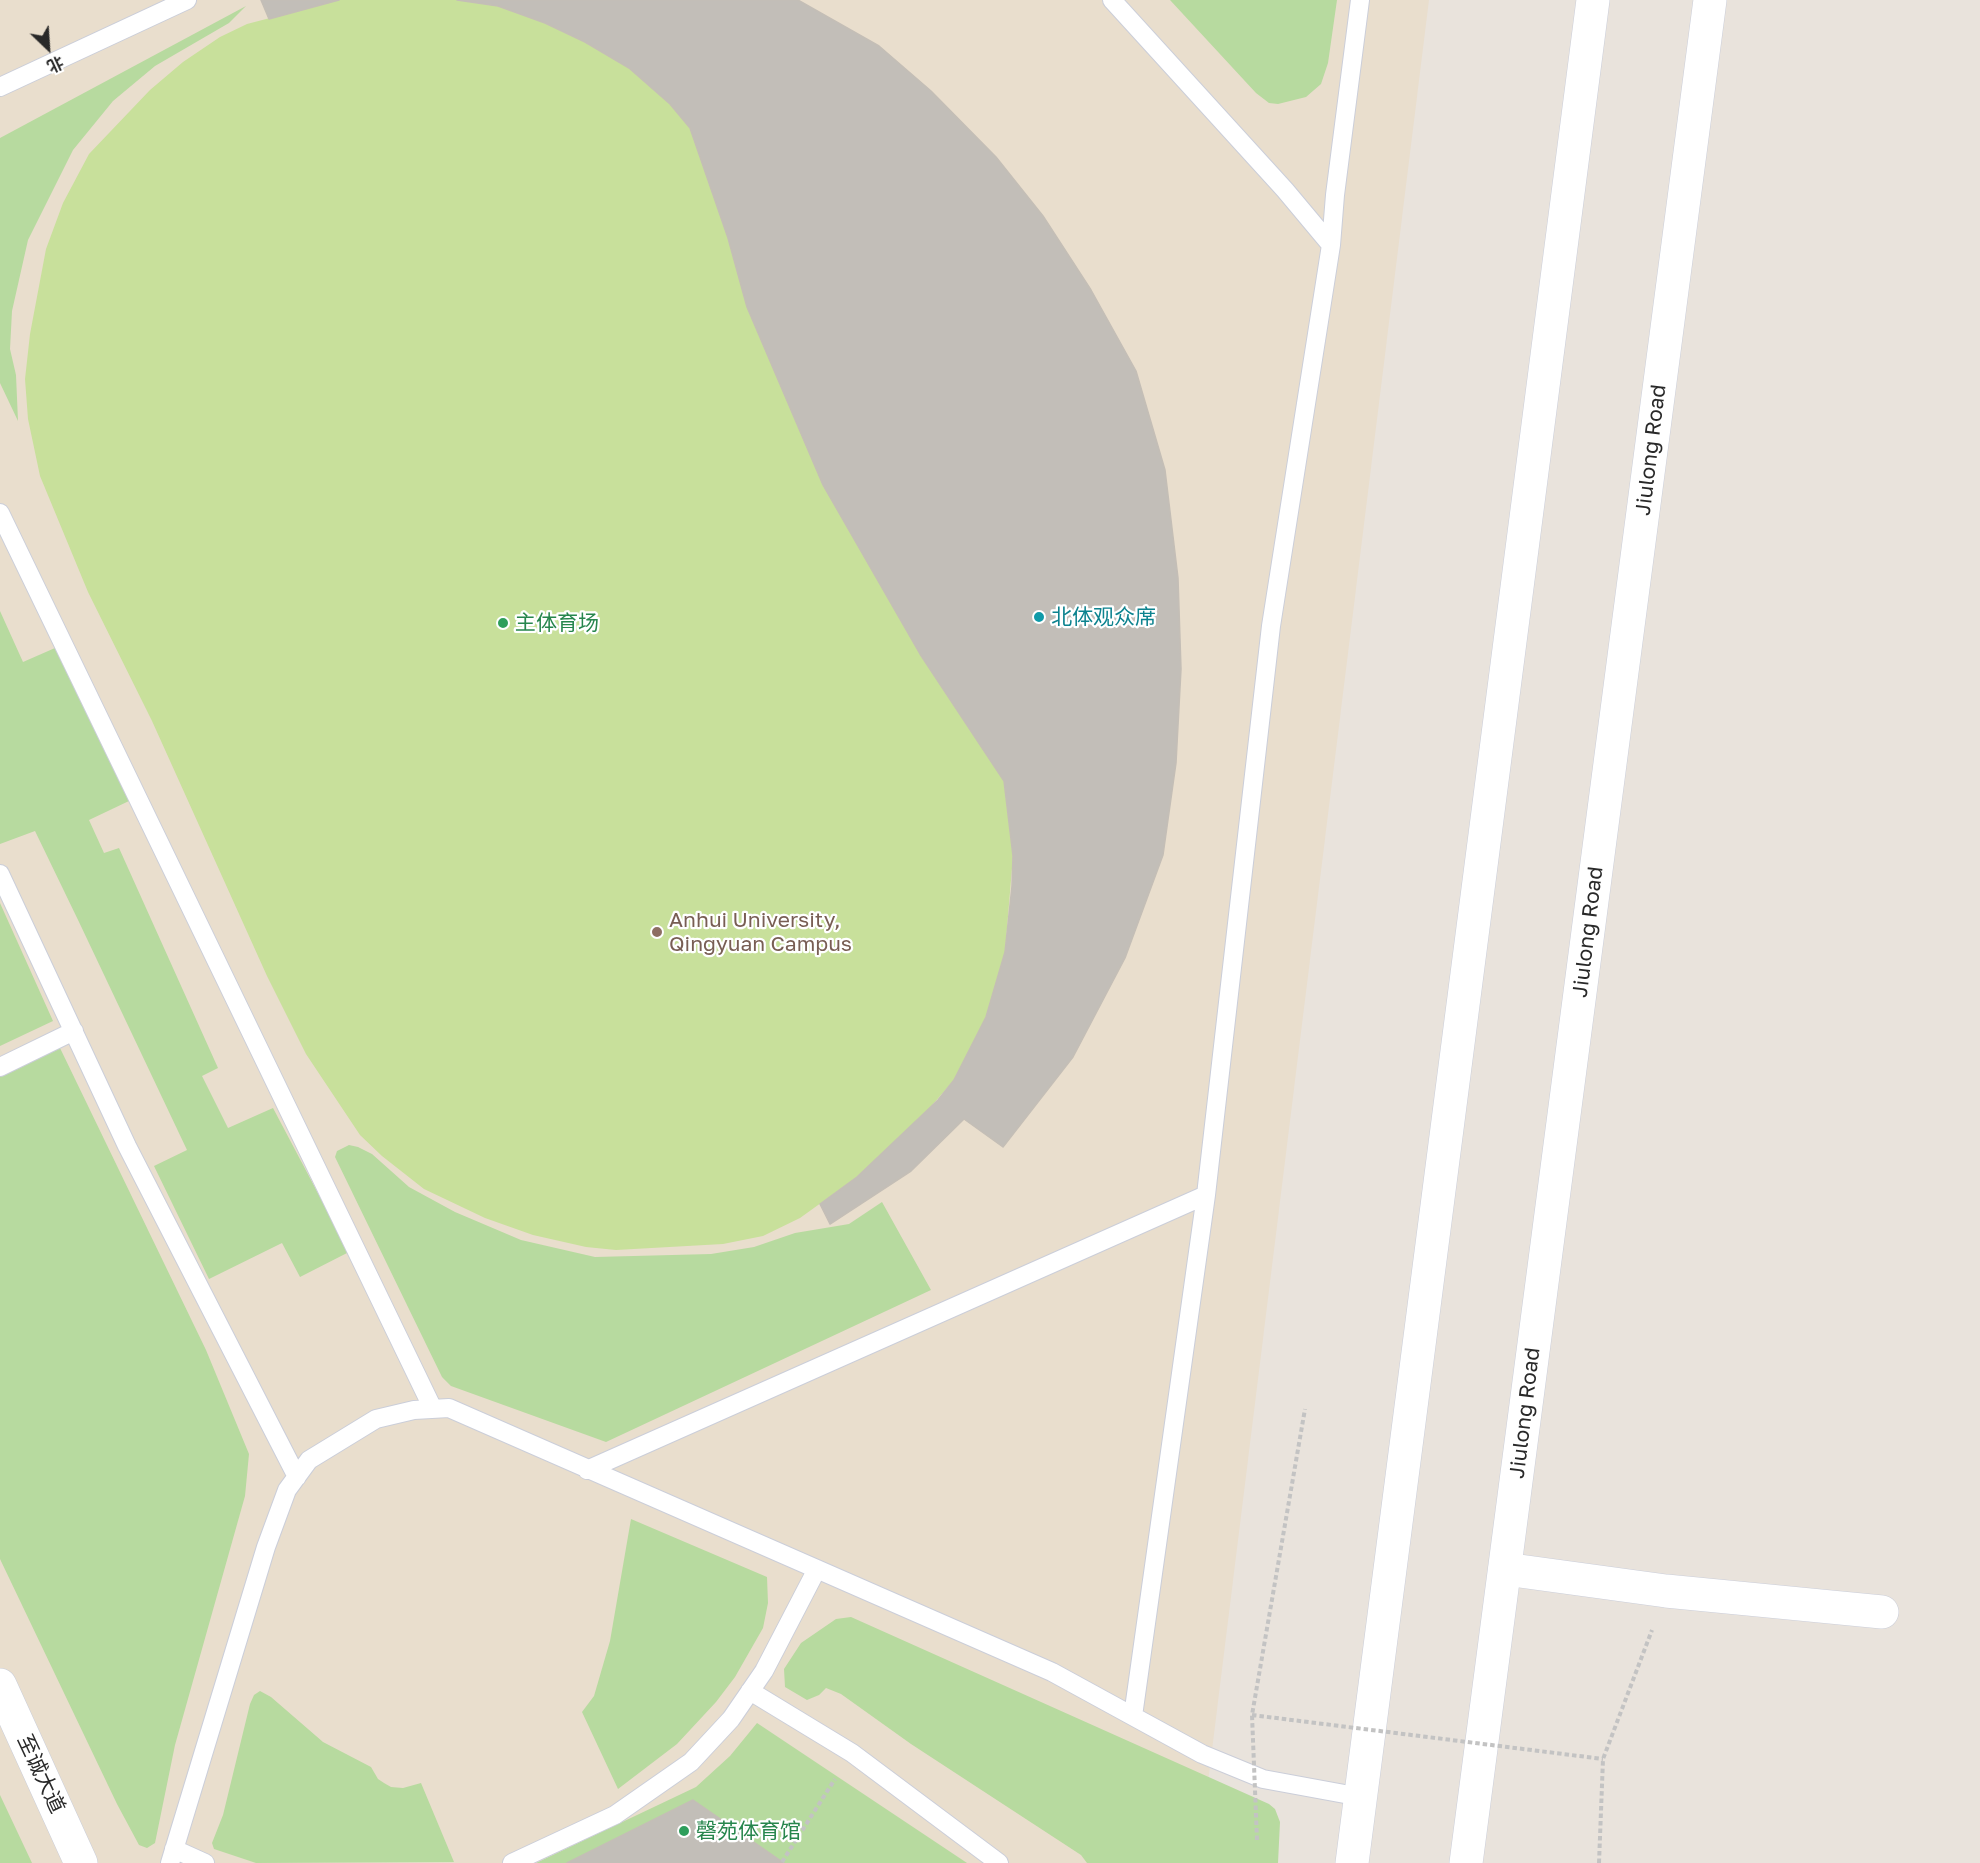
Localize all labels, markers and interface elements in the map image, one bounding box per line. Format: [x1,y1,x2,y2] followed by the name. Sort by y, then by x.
[18,18,78,78] north arrow
[44,52,67,77] text: 北
[1630,383,1672,517] street label: Jiulong Road
[1051,604,1156,630] place label: 北体观众席
[515,610,599,636] place label: 主体育场
[1032,610,1046,624] marker: 北体观众席
[496,616,510,630] marker: 主体育场
[1567,865,1609,999] street label: Jiulong Road
[669,907,852,957] place label: Anhui University, Qingyuan Campus
[650,925,664,939] marker: Anhui University, Qingyuan Campus
[1504,1346,1546,1480] street label: Jiulong Road
[12,1731,70,1817] street label: 至诚大道
[696,1818,801,1844] place label: 磬苑体育馆
[677,1824,691,1838] marker: 磬苑体育馆

